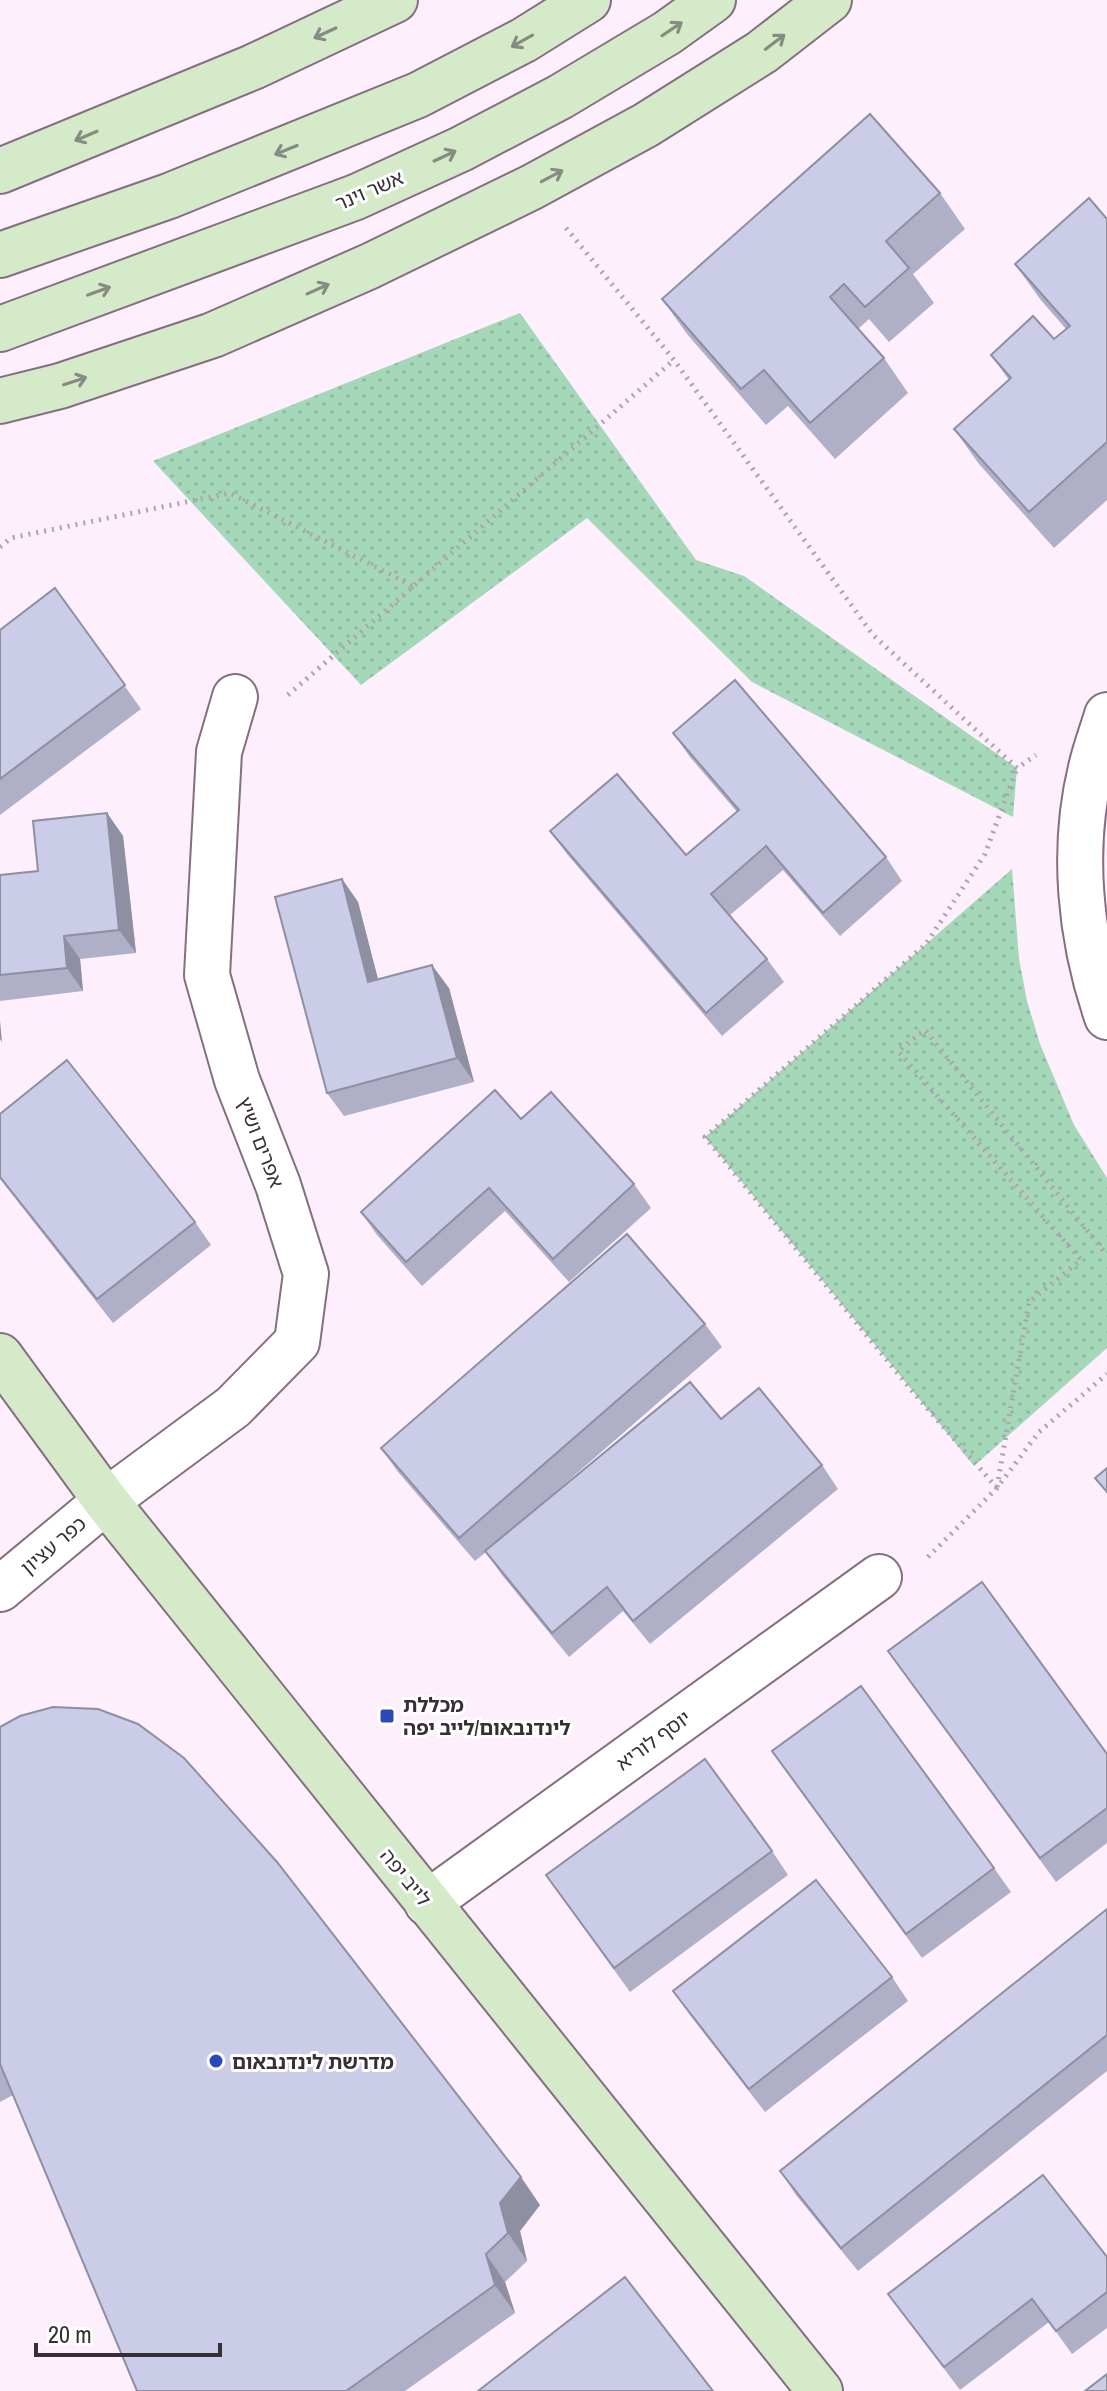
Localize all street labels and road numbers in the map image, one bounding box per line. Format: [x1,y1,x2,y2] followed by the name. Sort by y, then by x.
[331,164,407,216] street label: אשר וינר
[231,1093,291,1191] street label: אפרים ושיץ
[14,1510,92,1580] street label: כפר עציון
[610,1704,696,1776] street label: יוסף לוריא
[374,1842,438,1912] street label: לייב יפה

